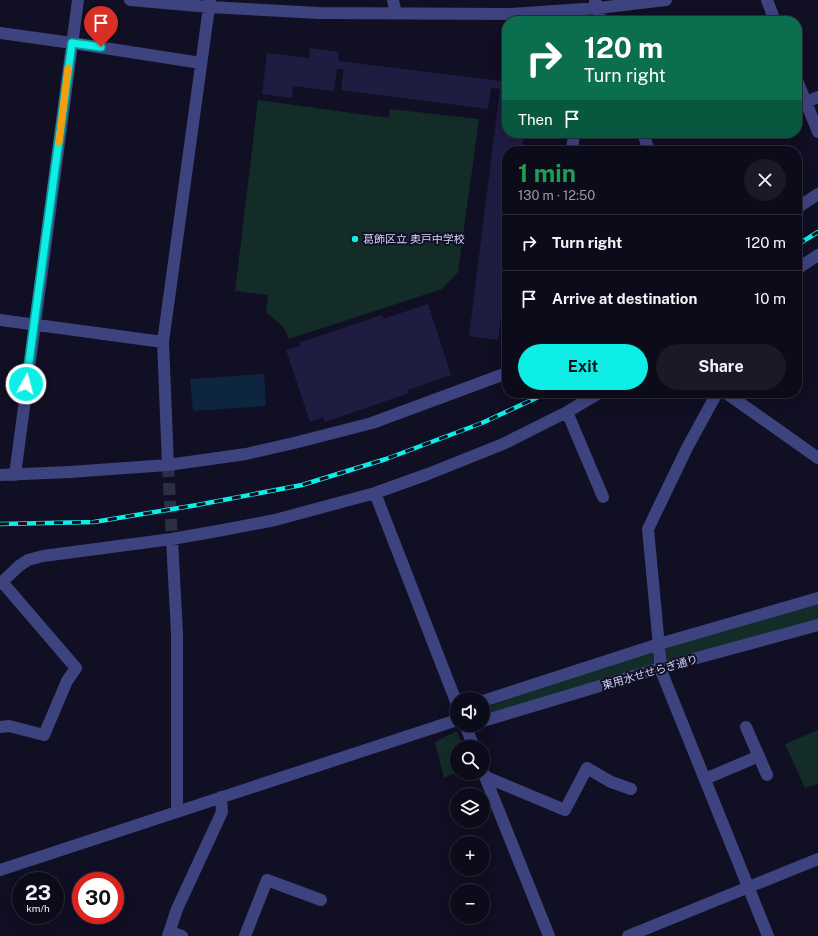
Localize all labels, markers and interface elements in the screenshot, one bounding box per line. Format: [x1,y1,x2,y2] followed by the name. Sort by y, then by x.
[84,6,118,47] pin
[90,12,112,34] icon: arrive
[584,31,663,64] text: 120 m
[518,32,570,84] icon: right
[584,65,666,86] text: Turn right
[561,108,583,130] icon: arrive
[518,111,553,128] text: Then
[518,159,576,187] text: 1 min
[744,159,786,201] button: close
[518,188,595,203] text: 130 m · 12:50
[518,232,540,254] icon: right
[363,233,465,245] place label: 葛飾区立 奥戸中学校
[350,234,360,244] marker: 葛飾区立 奥戸中学校
[552,234,622,251] text: Turn right
[745,234,786,251] text: 120 m
[518,288,540,310] icon: arrive
[552,290,697,307] text: Arrive at destination
[754,290,786,307] text: 10 m
[518,344,648,390] button: Exit
[656,344,786,390] button: Share
[5,363,47,405] position arrow
[601,653,699,691] street label: 東用水せせらぎ通り
[450,692,490,924] map controls
[450,692,490,732] button: sound
[450,740,490,780] button: search
[450,788,490,828] button: layers
[450,836,490,876] button: +
[72,872,124,924] speed limit sign: 30
[25,881,51,905] text: 23
[450,884,490,924] button: −
[26,902,50,914] text: km/h

